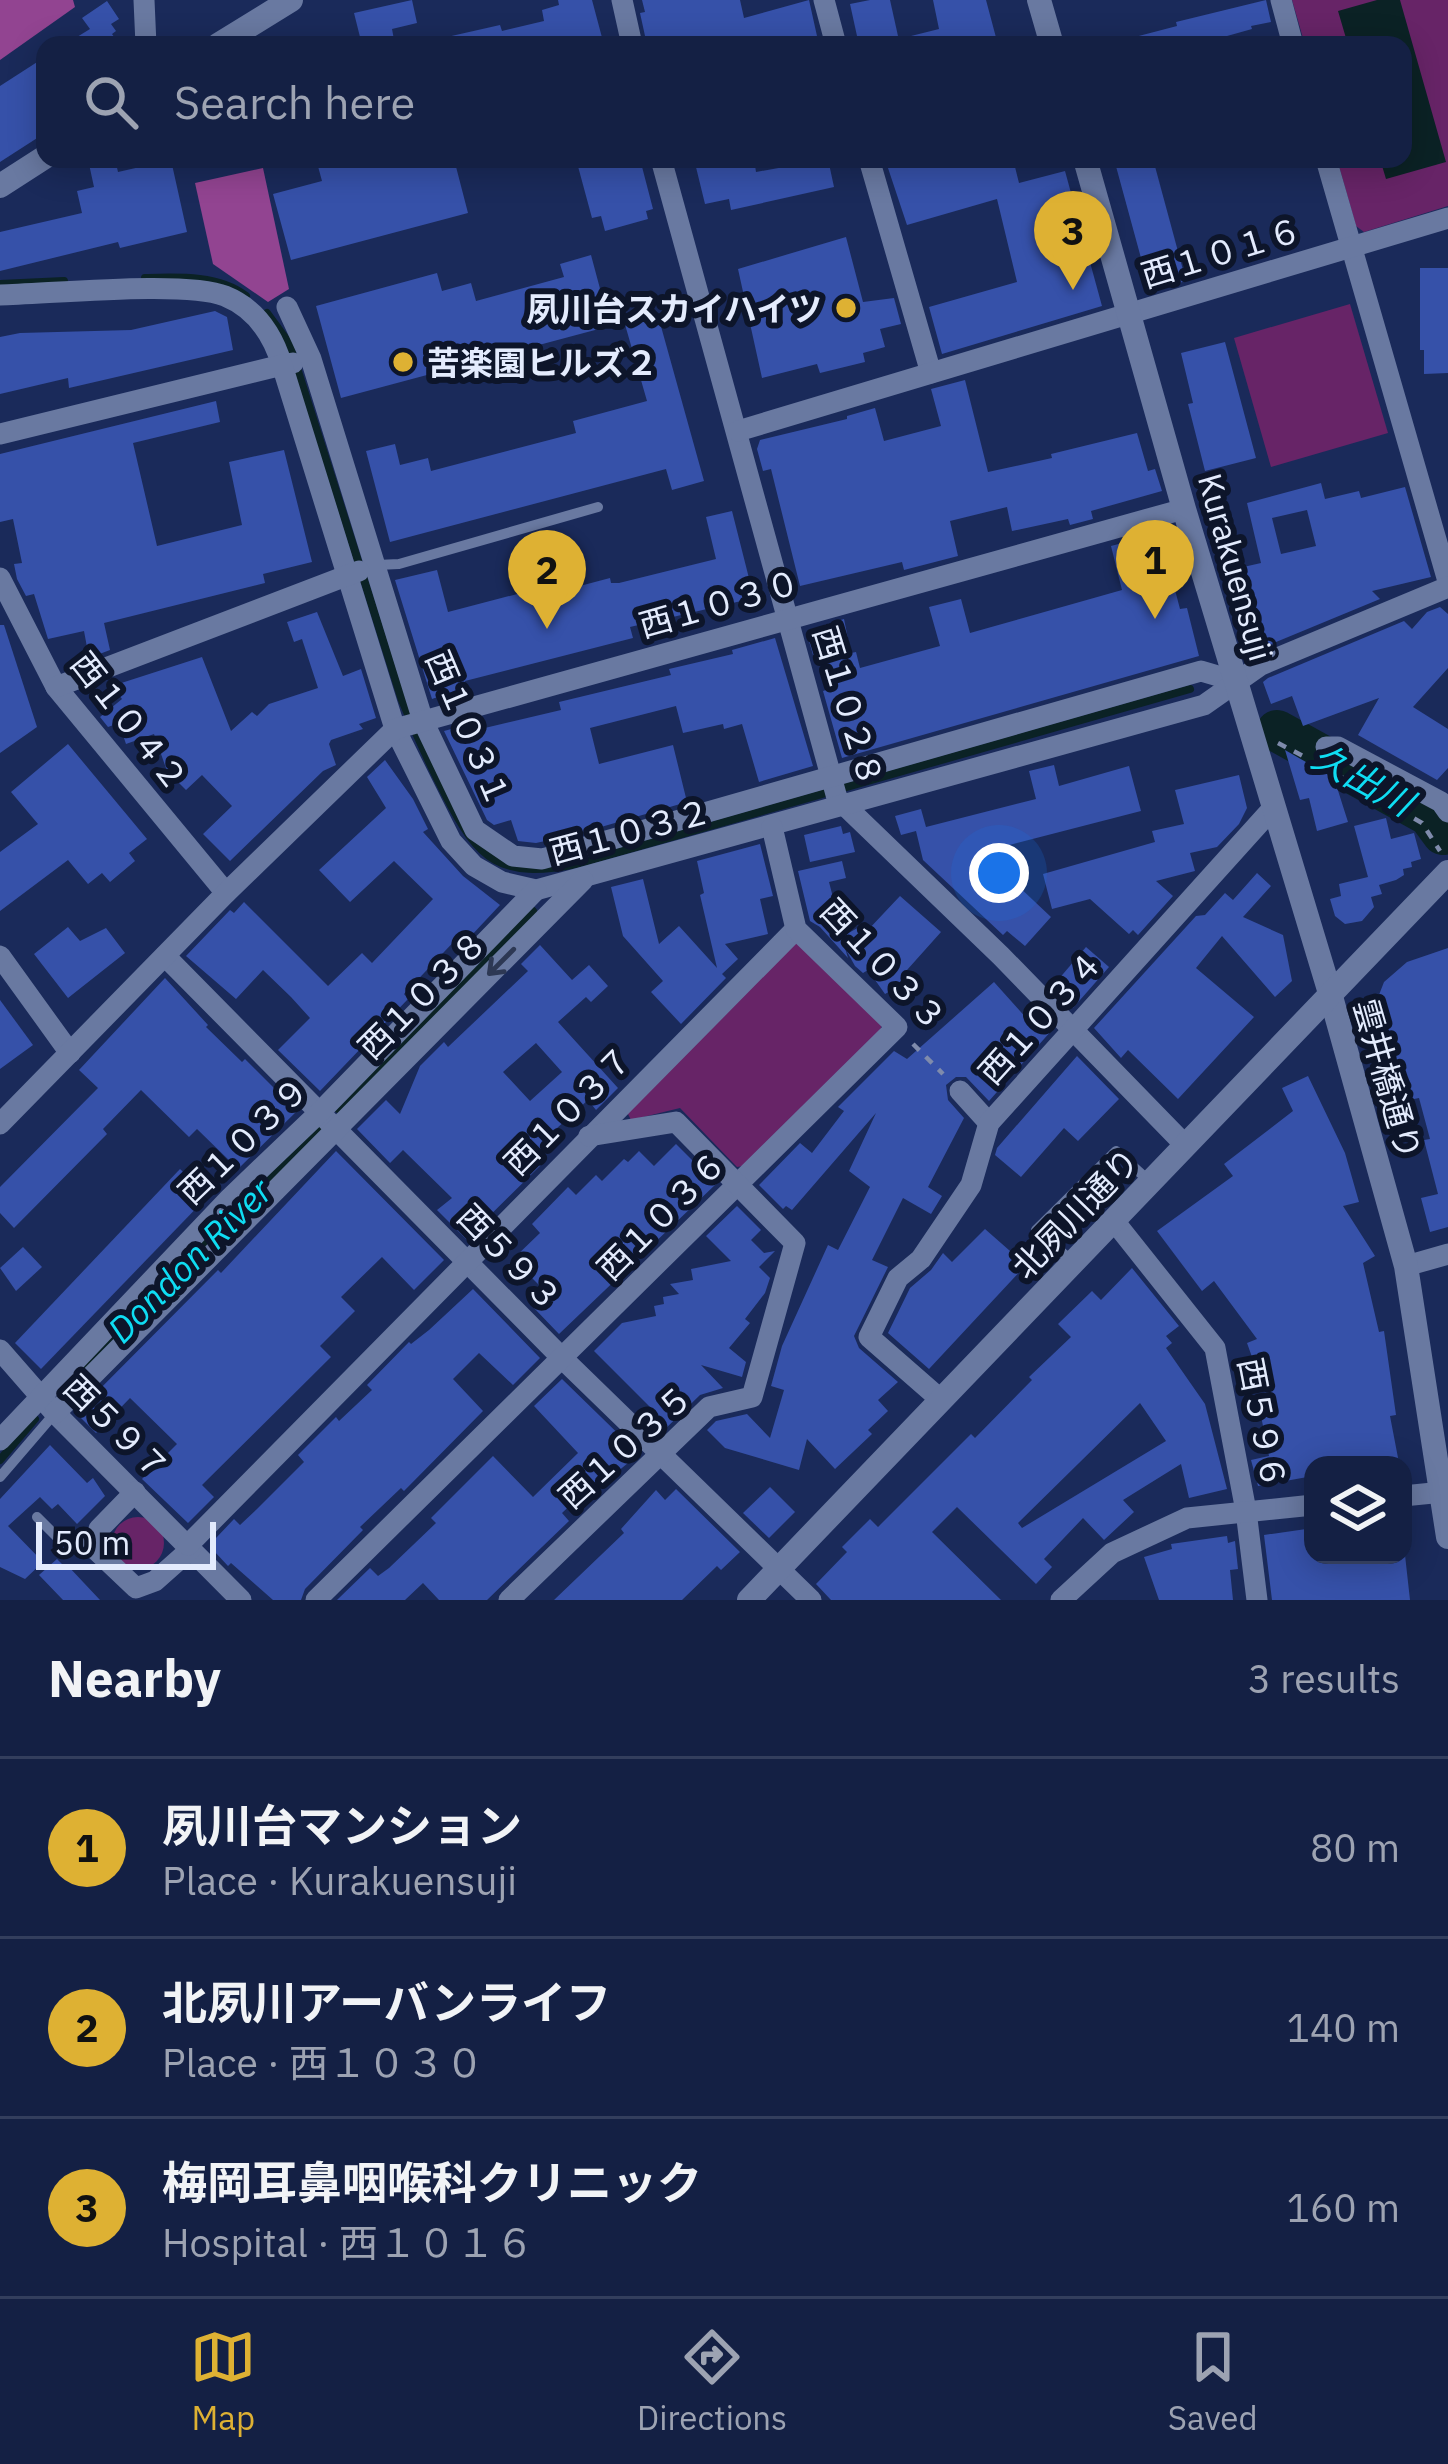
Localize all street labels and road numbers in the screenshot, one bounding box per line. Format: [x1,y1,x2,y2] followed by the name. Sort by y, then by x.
[1136,207,1306,297] street label: 西１０１６
[1189,468,1283,666] street label: Kurakuensuji
[634,560,804,646] street label: 西１０３０
[804,621,894,791] street label: 西１０２８
[62,643,198,799] street label: 西１０４２
[417,644,521,812] street label: 西１０３１
[545,789,715,873] street label: 西１０３２
[812,889,956,1039] street label: 西１０３３
[348,920,496,1068] street label: 西１０３８
[969,941,1111,1093] street label: 西１０３４
[1345,994,1431,1164] street label: 雲井橋通り
[494,1036,642,1184] street label: 西１０３７
[169,1067,317,1213] street label: 西１０３９
[1002,1139,1148,1287] street label: 北夙川通り
[587,1141,735,1289] street label: 西１０３６
[449,1195,571,1319] street label: 西５９３
[1229,1354,1297,1492] street label: 西５９６
[55,1365,179,1489] street label: 西５９７
[549,1375,701,1517] street label: 西１０３５

